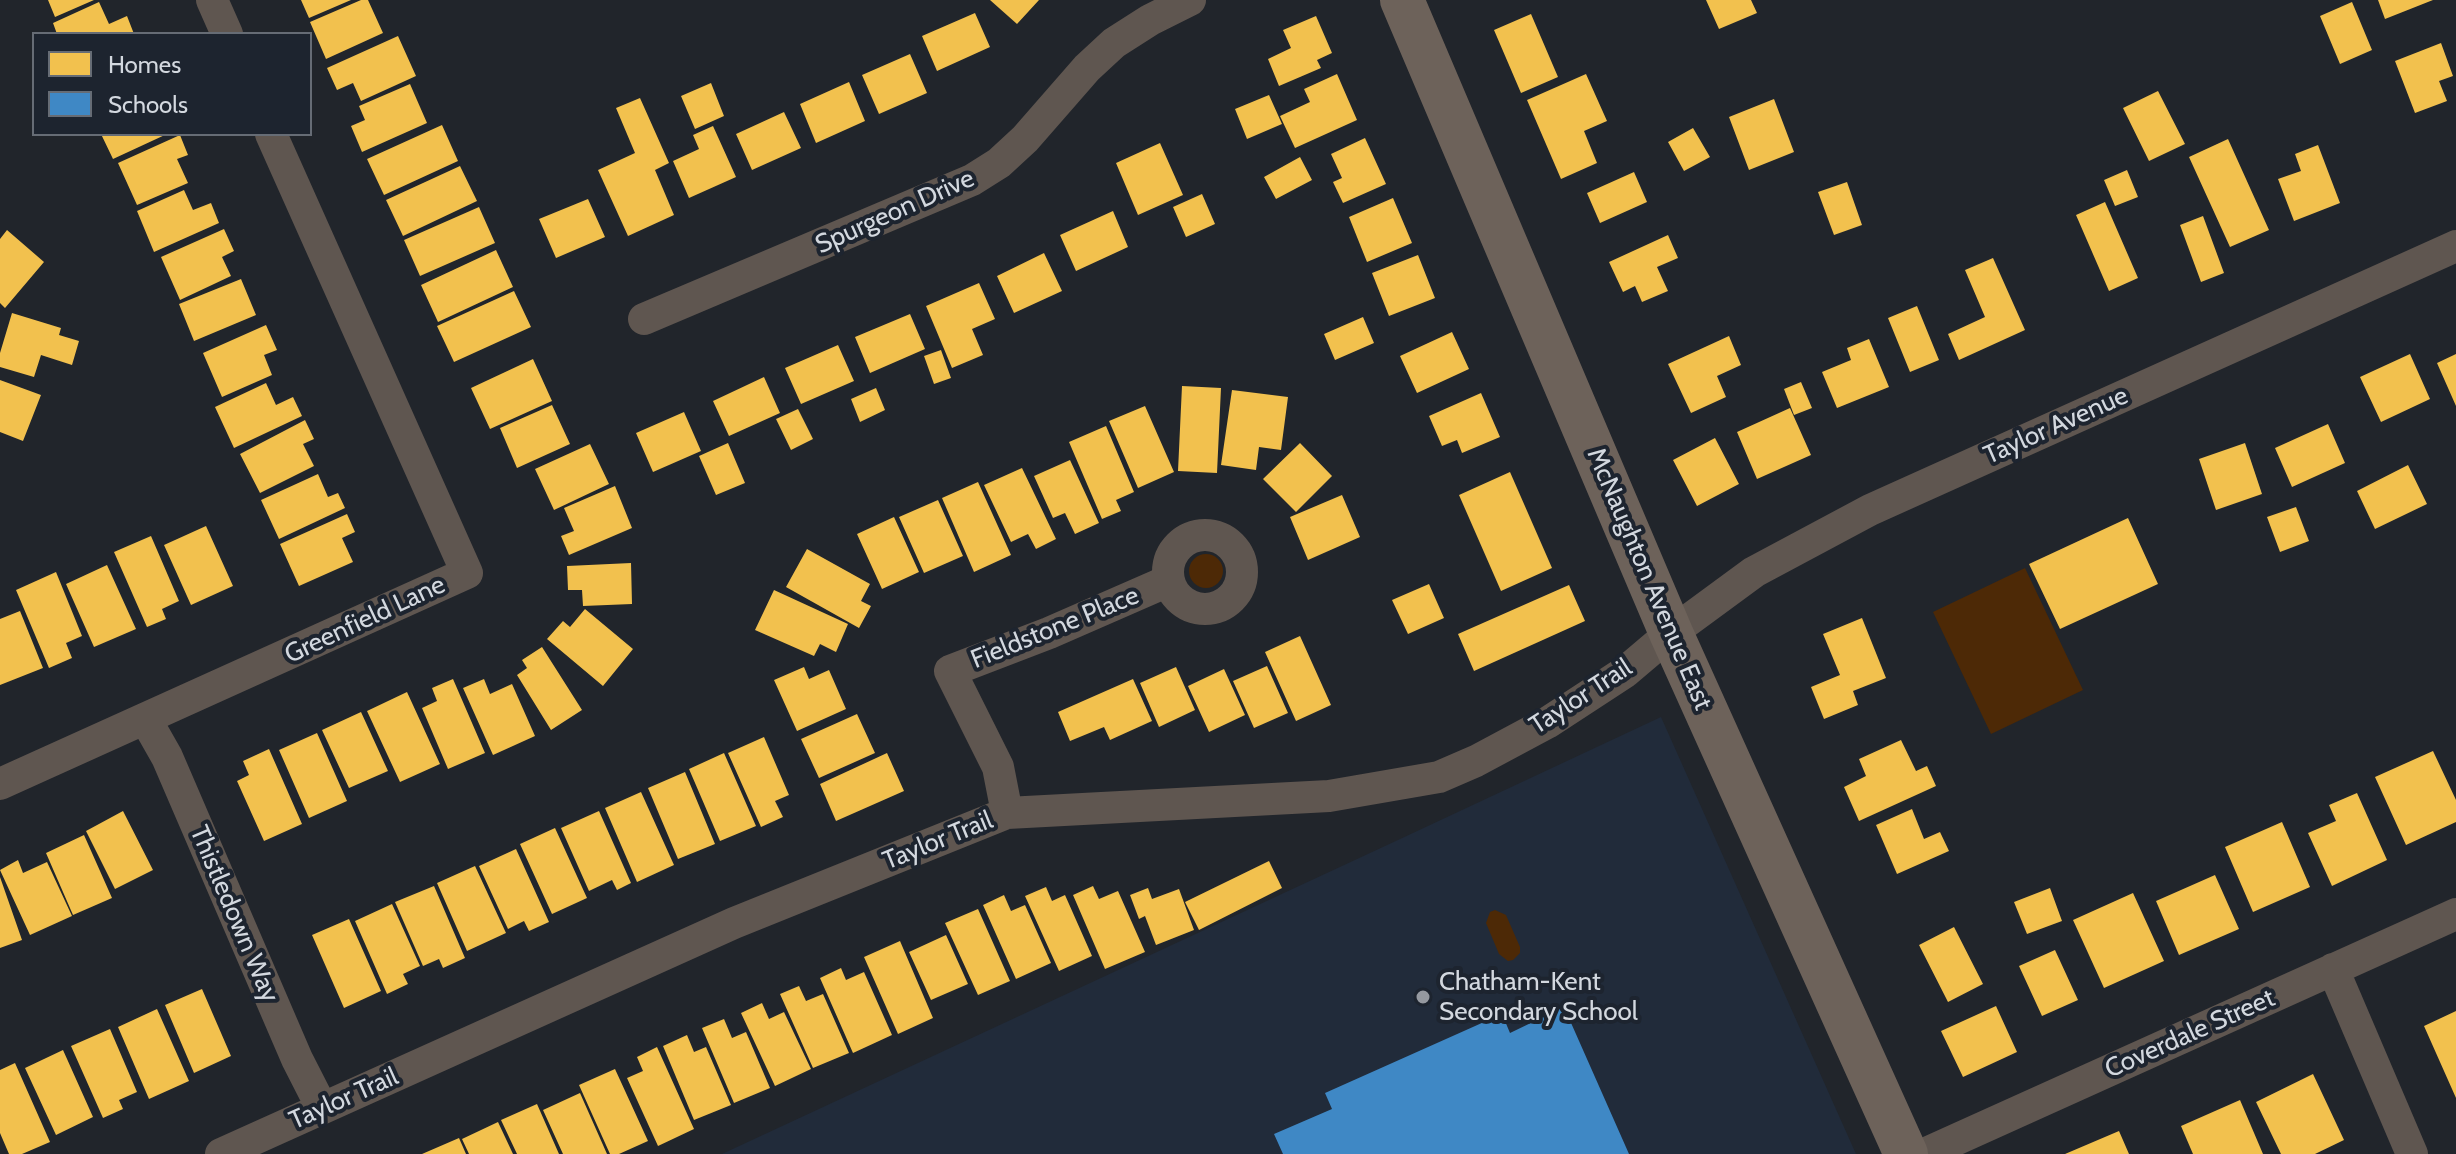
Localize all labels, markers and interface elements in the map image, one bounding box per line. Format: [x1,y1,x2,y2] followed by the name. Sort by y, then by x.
[32,32,312,136] legend
[108,50,181,79] text: Homes
[108,90,188,119] text: Schools
[811,163,979,261] street label: Spurgeon Drive
[1979,380,2133,472] street label: Taylor Avenue
[1580,443,1718,715] street label: McNaughton Avenue East
[280,569,450,671] street label: Greenfield Lane
[966,580,1144,676] street label: Fieldstone Place
[1524,652,1638,742] street label: Taylor Trail
[879,805,997,877] street label: Taylor Trail
[183,821,285,1007] street label: Thistledown Way
[1439,966,1638,1028] place label: Chatham-Kent Secondary School
[2100,983,2280,1085] street label: Coverdale Street
[1414,988,1432,1006] marker: Chatham-Kent Secondary School
[285,1061,403,1137] street label: Taylor Trail

